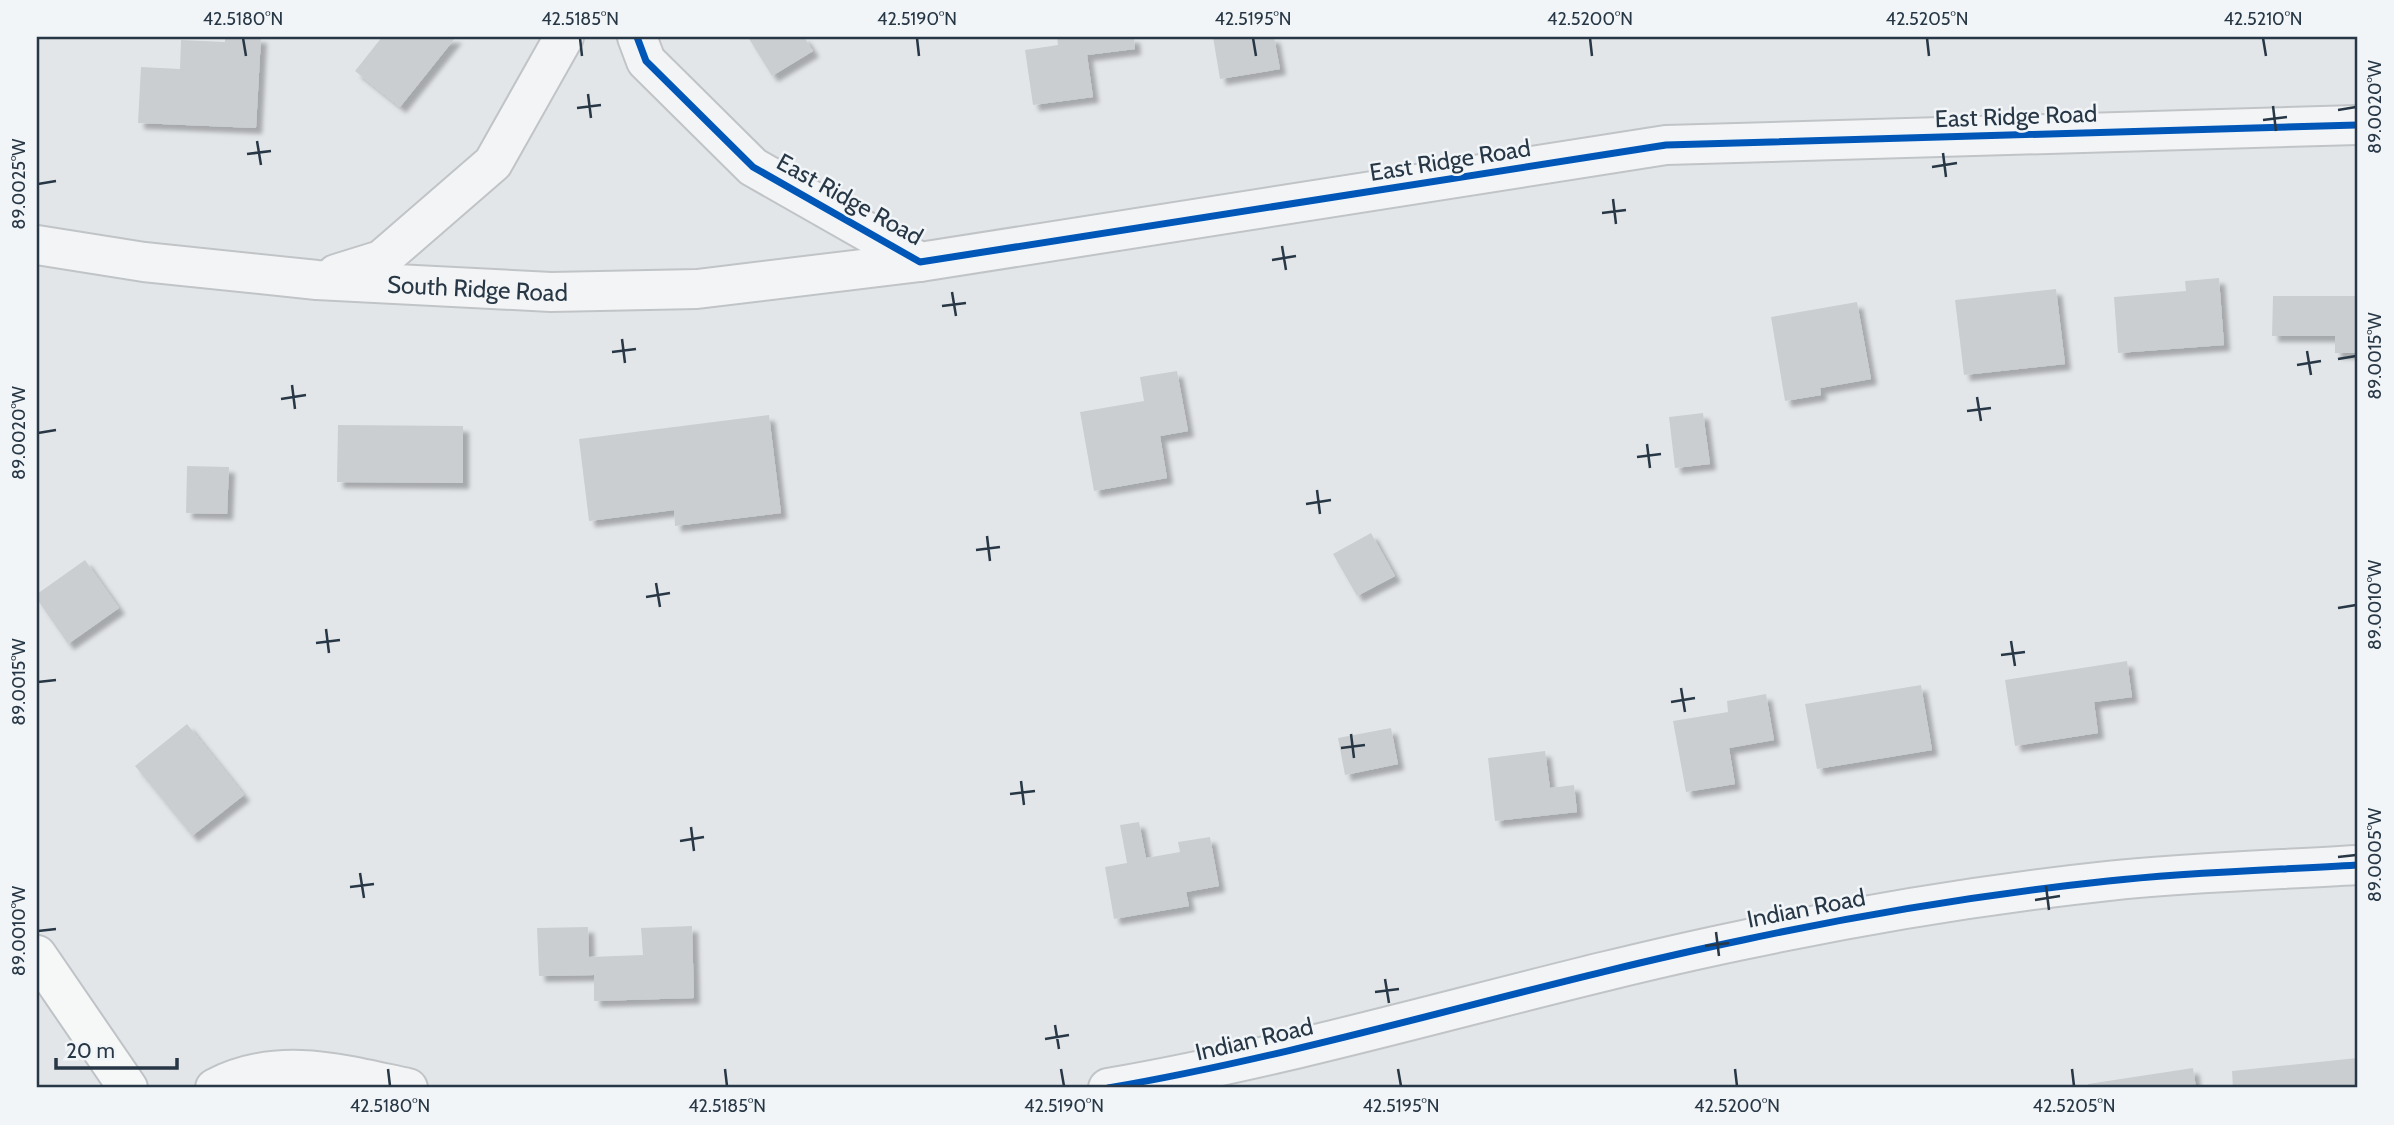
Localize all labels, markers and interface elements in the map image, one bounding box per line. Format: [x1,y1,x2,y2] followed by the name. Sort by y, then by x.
[203,8,283,30] text: 42.5180°N
[541,8,619,30] text: 42.5185°N
[877,8,957,30] text: 42.5190°N
[1214,8,1292,30] text: 42.5195°N
[1547,8,1633,30] text: 42.5200°N
[1886,8,1968,30] text: 42.5205°N
[2223,8,2303,30] text: 42.5210°N
[2364,60,2386,154] text: 89.0020°W
[1934,99,2098,133] street label: East Ridge Road
[1367,133,1533,187] street label: East Ridge Road
[8,139,30,229] text: 89.0025°W
[772,147,928,251] street label: East Ridge Road
[386,269,568,307] street label: South Ridge Road
[2364,312,2386,400] text: 89.0015°W
[8,386,30,480] text: 89.0020°W
[2364,560,2386,650] text: 89.0010°W
[8,638,30,726] text: 89.0015°W
[2364,808,2386,902] text: 89.0005°W
[1744,882,1868,934] street label: Indian Road
[8,886,30,976] text: 89.0010°W
[1192,1011,1316,1067] street label: Indian Road
[56,1027,177,1071] scale bar
[66,1038,115,1063] text: 20 m
[350,1095,430,1117] text: 42.5180°N
[688,1095,766,1117] text: 42.5185°N
[1024,1095,1104,1117] text: 42.5190°N
[1362,1095,1440,1117] text: 42.5195°N
[1694,1095,1780,1117] text: 42.5200°N
[2033,1095,2115,1117] text: 42.5205°N

